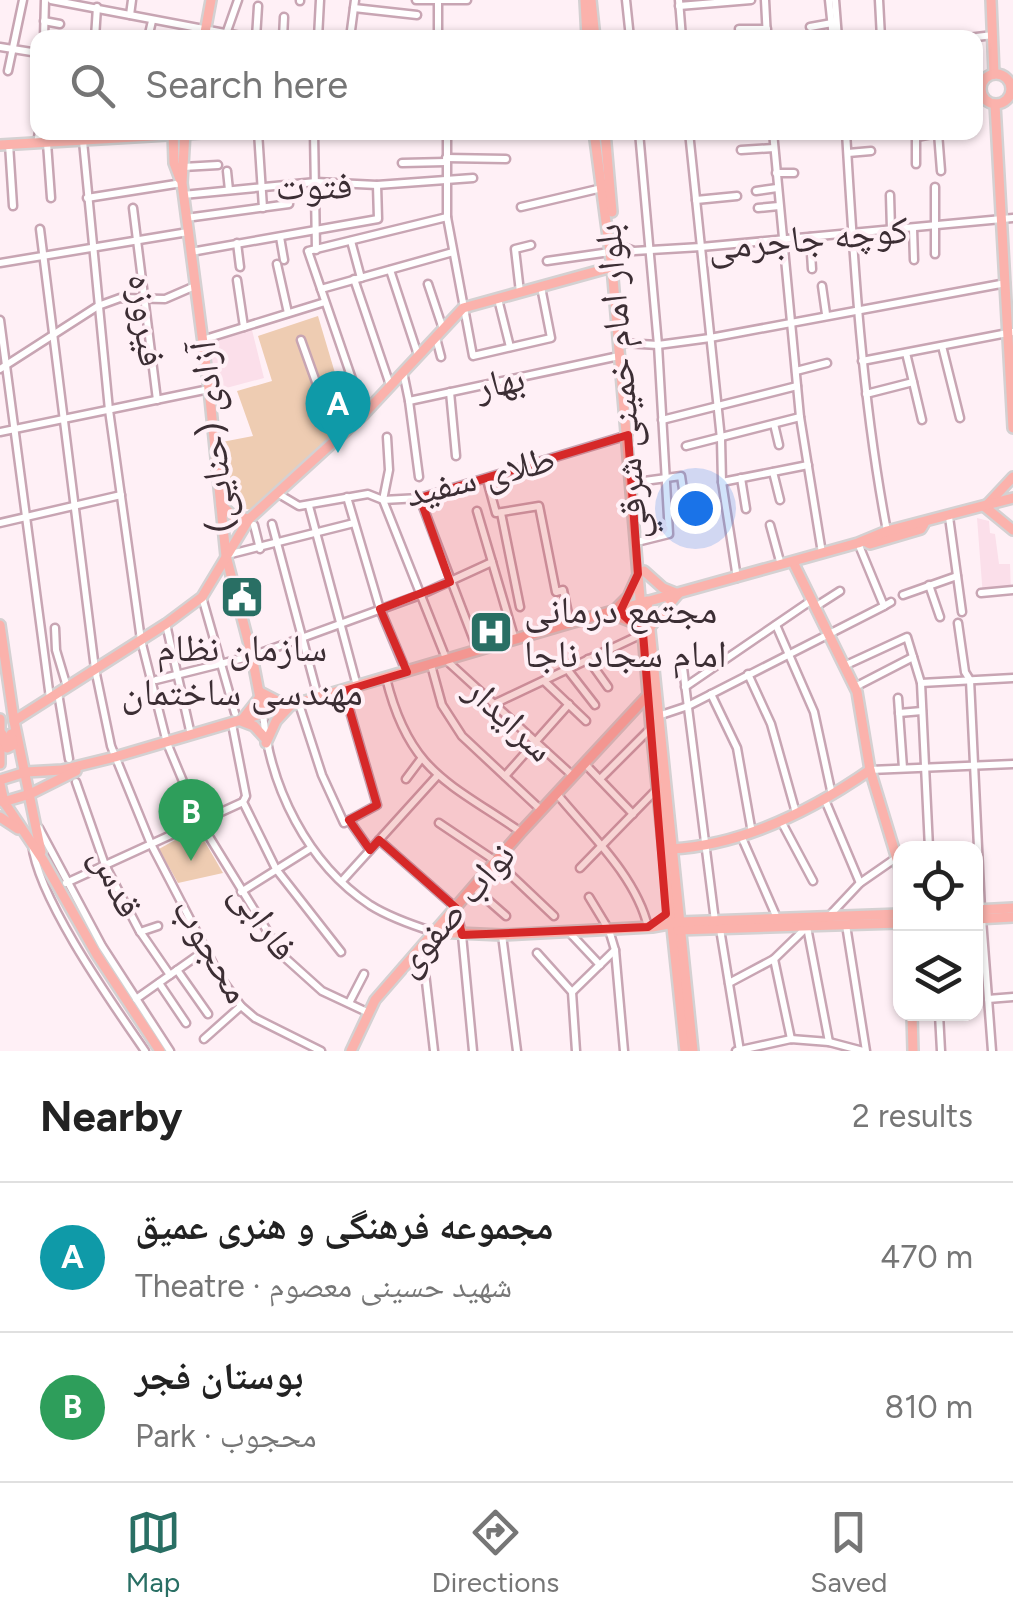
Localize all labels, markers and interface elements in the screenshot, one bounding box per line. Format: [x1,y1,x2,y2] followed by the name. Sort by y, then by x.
[30,30,983,140] search box
[65,58,120,113] icon: search
[145,62,348,108] text: Search here
[275,162,353,210] street label: فتوت
[706,206,910,270] street label: کوچه جاجرمی
[584,221,664,542] street label: بلوار امام خمینی شرقي
[119,271,175,369] street label: فیروزه
[179,338,245,535] street label: آزادی (حنایی)
[470,354,529,410] street label: بهار
[306,370,370,453] pin: A
[400,435,560,517] street label: طلای سفید
[670,483,721,534] your location
[219,574,265,620] public building icon: سازمان نظام مهندسی ساختمان
[524,587,727,679] place label: مجتمع درمانی امام سجاد ناجا
[468,609,514,655] hospital icon: مجتمع درمانی امام سجاد ناجا
[121,625,363,715] place label: سازمان نظام مهندسی ساختمان
[455,666,564,771] street label: سرایدار
[158,778,224,861] pin: B
[384,833,524,985] street label: نواب صفوی
[81,839,153,925] street label: قدس
[893,841,983,1021] map controls
[893,841,983,931] button: locate
[221,873,307,969] street label: فارابی
[163,889,261,1011] street label: محجوب
[893,931,983,1021] button: layers
[40,1091,182,1142] text: Nearby
[852,1097,973,1135] text: 2 results
[135,1203,553,1249] text: مجموعه فرهنگی و هنری عمیق
[61,1238,84,1276] text: A
[880,1238,973,1276] text: 470 m
[135,1267,512,1305] text: Theatre · شهید حسینی معصوم
[135,1353,303,1399] text: بوستان فجر
[63,1388,82,1426] text: B
[884,1388,973,1426] text: 810 m
[135,1417,317,1455] text: Park · محجوب
[126,1505,181,1599] tab: Map
[432,1505,559,1599] tab: Directions
[810,1505,887,1599] tab: Saved

